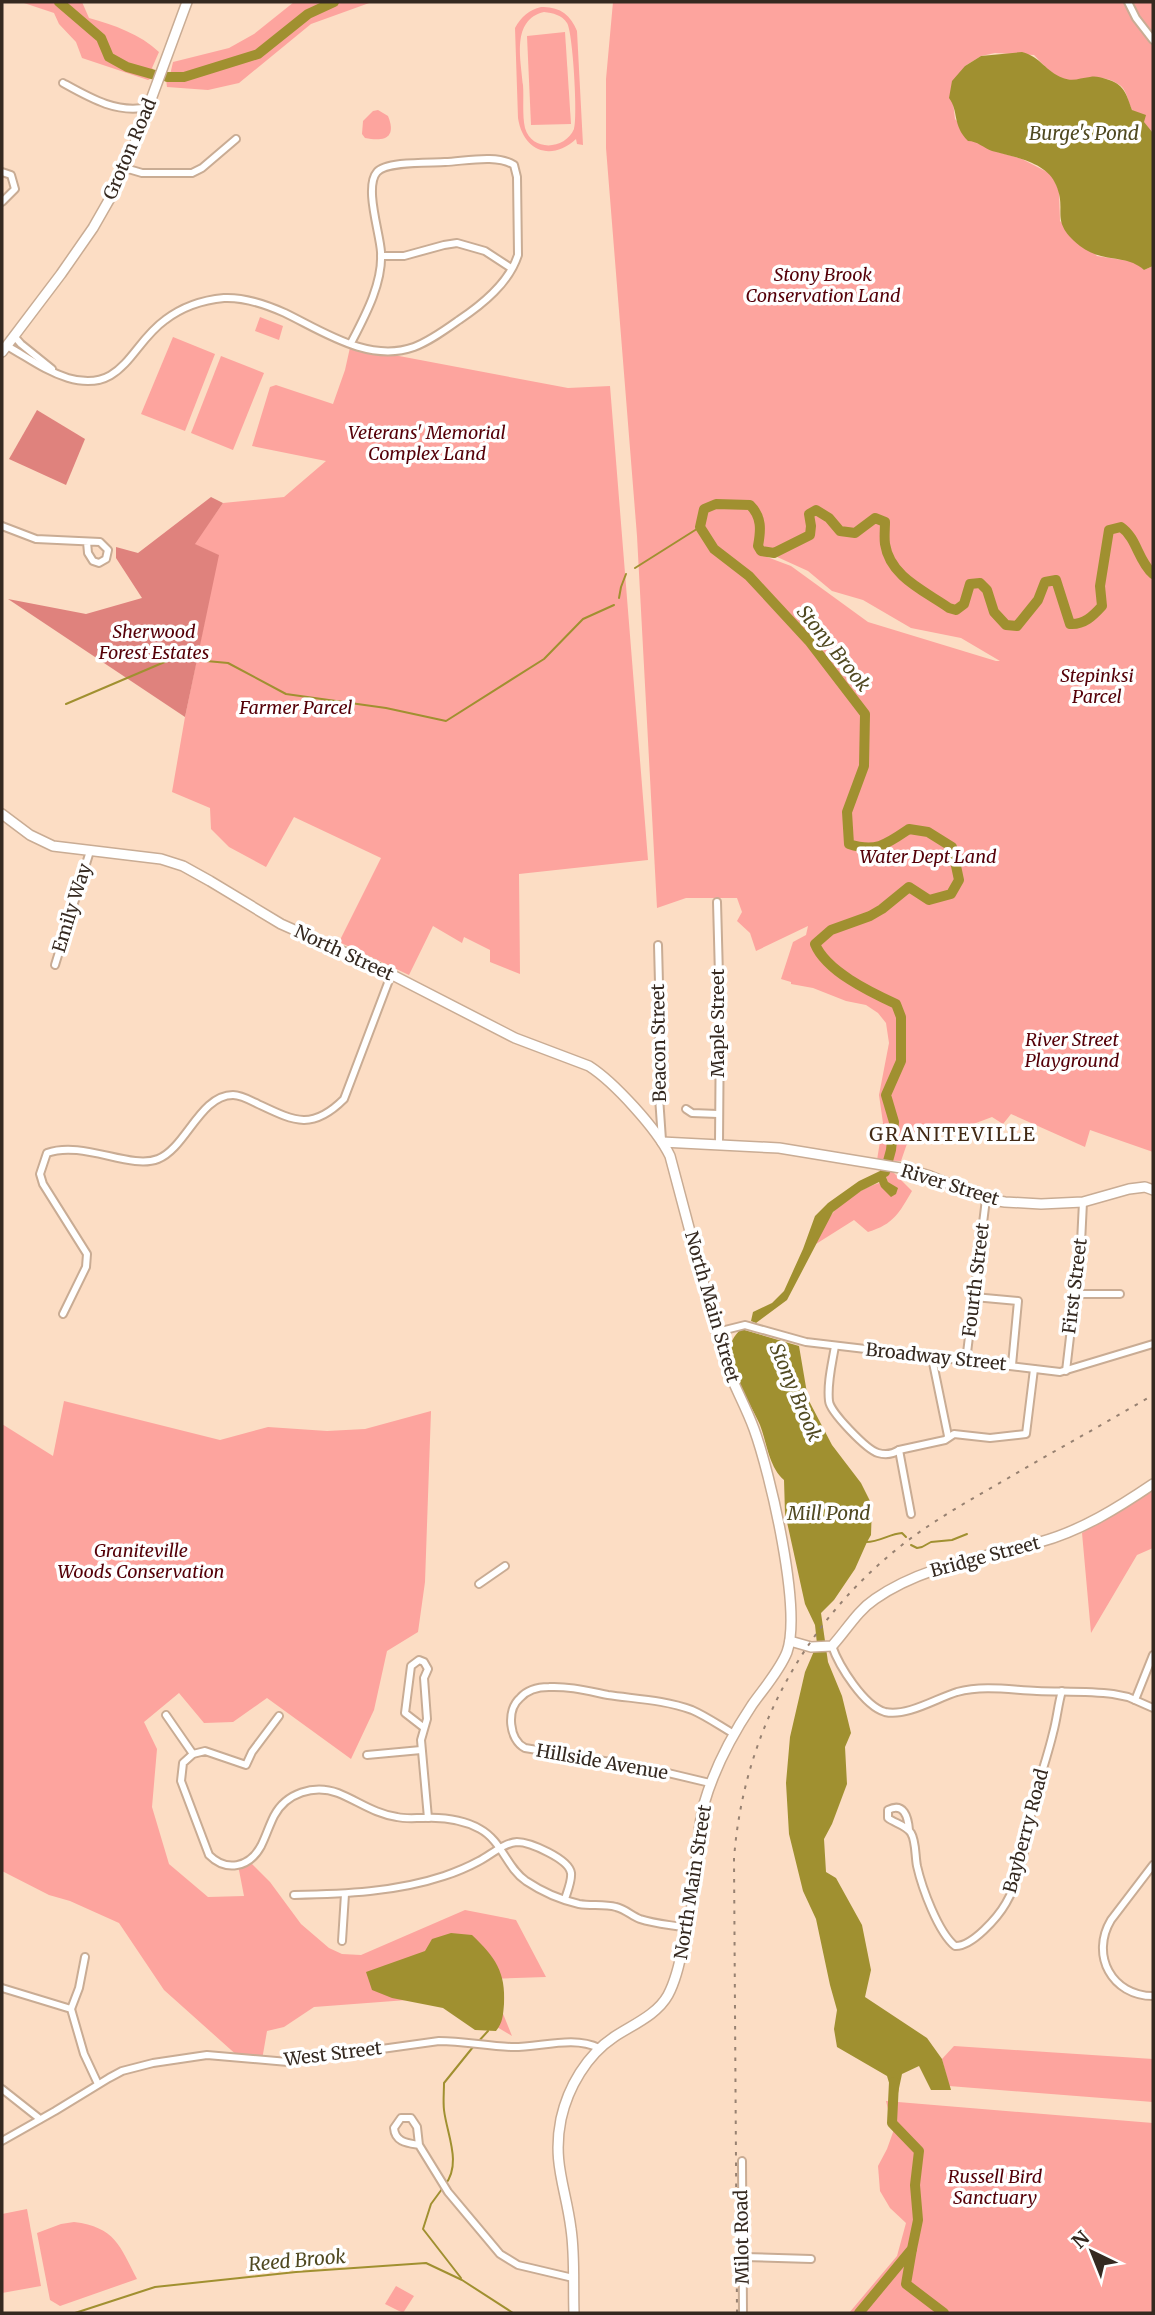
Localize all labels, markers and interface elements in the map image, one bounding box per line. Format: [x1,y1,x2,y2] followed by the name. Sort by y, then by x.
[98,95,161,203] street label: Groton Road
[1029,121,1139,145] water label: Burge's Pond
[746,263,901,307] park label: Stony Brook Conservation Land
[348,421,506,465] park label: Veterans' Memorial Complex Land
[792,600,876,696] water label: Stony Brook
[98,620,209,664] park label: Sherwood Forest Estates
[1060,664,1134,708] park label: Stepinksi Parcel
[238,696,353,719] park label: Farmer Parcel
[859,845,997,868] park label: Water Dept Land
[47,860,96,955] street label: Emily Way
[291,920,398,986] street label: North Street
[706,969,729,1077] street label: Maple Street
[646,983,671,1103] street label: Beacon Street
[1025,1028,1120,1072] park label: River Street Playground
[869,1122,1037,1146] district label: GRANITEVILLE
[898,1159,1002,1210] street label: River Street
[957,1222,994,1338] street label: Fourth Street
[680,1229,745,1385] street label: North Main Street
[1057,1237,1092,1335] street label: First Street
[864,1338,1008,1375] street label: Broadway Street
[765,1340,828,1445] water label: Stony Brook
[787,1501,870,1525] water label: Mill Pond
[928,1531,1042,1582] street label: Bridge Street
[57,1539,225,1583] park label: Graniteville Woods Conservation
[534,1739,670,1784] street label: Hillside Avenue
[998,1766,1053,1896] street label: Bayberry Road
[669,1803,716,1961] street label: North Main Street
[282,2036,383,2071] street label: West Street
[948,2165,1043,2209] park label: Russell Bird Sanctuary
[729,2189,754,2285] street label: Milot Road
[1057,2217,1127,2287] north arrow
[1067,2226,1094,2253] text: N
[247,2244,347,2276] water label: Reed Brook

